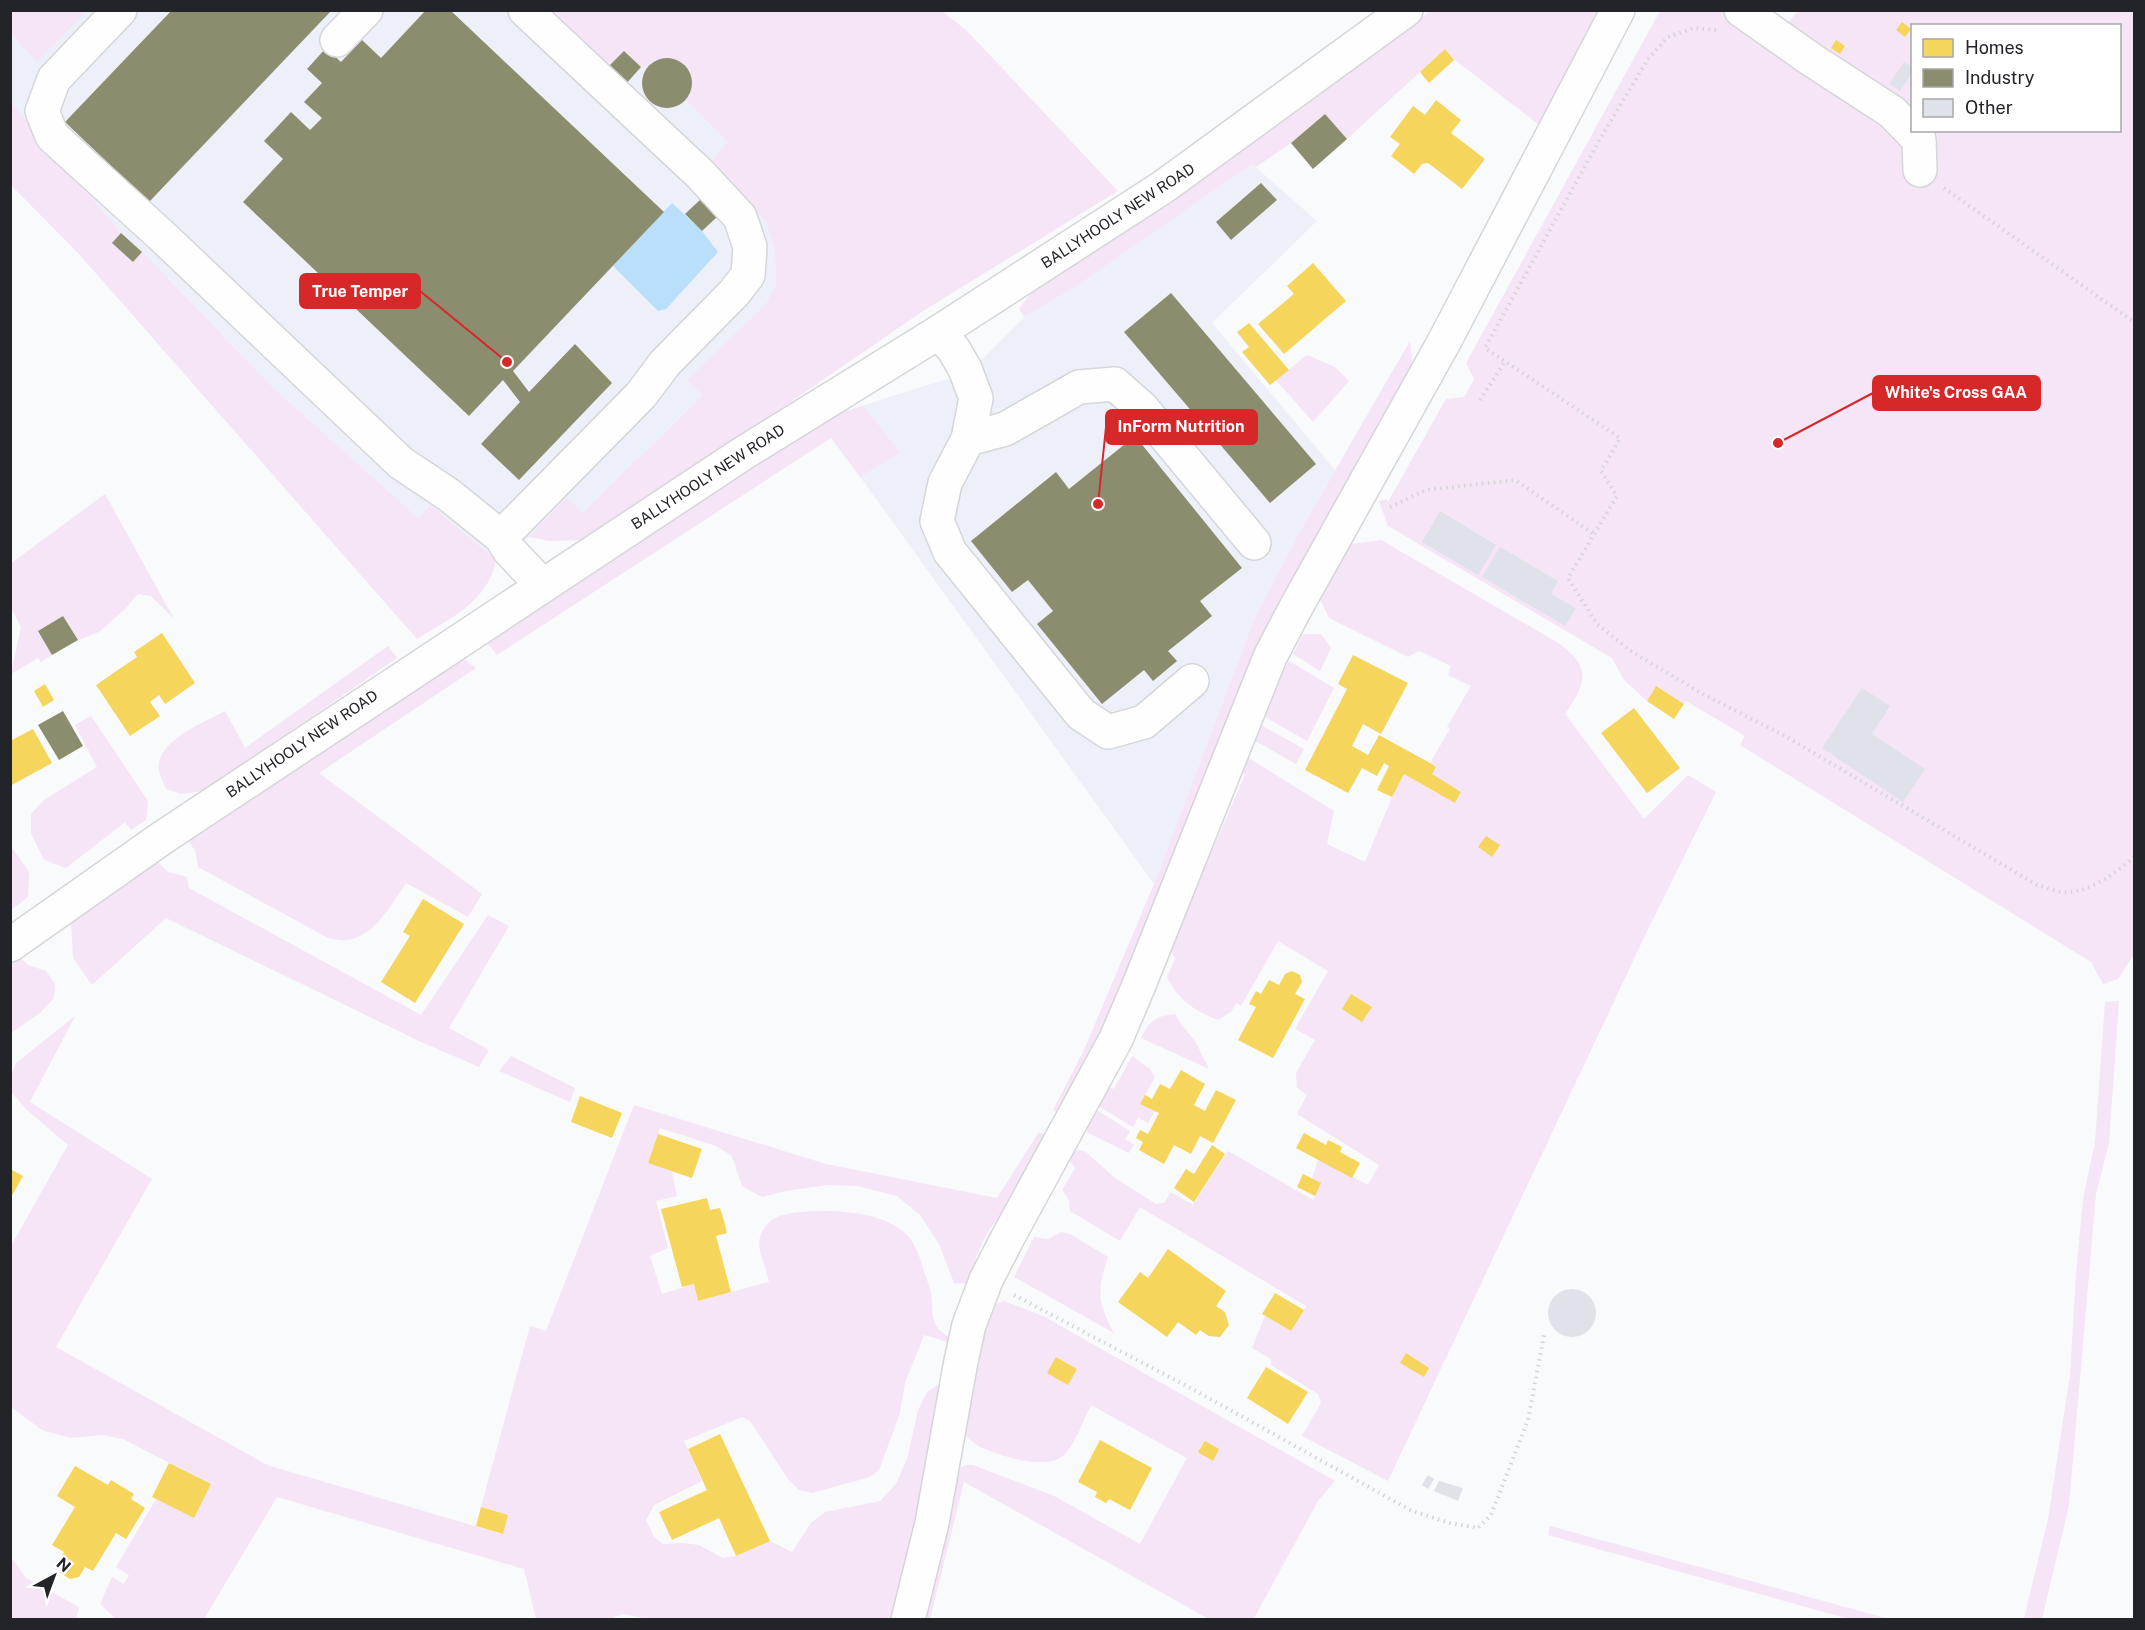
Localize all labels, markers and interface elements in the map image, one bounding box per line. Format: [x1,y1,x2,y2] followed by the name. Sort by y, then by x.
[1911,24,2121,132] legend
[1965,37,2024,58] text: Homes
[1965,67,2035,88] text: Industry
[1965,97,2013,118] text: Other
[1038,160,1197,272] street label: BALLYHOOLY NEW ROAD
[300,274,420,308] callout: True Temper
[312,282,409,301] text: True Temper
[1873,376,2040,410] callout: White's Cross GAA
[1885,383,2028,402] text: White's Cross GAA
[1106,410,1257,444] callout: InForm Nutrition
[1118,417,1244,436] text: InForm Nutrition
[628,421,787,533] street label: BALLYHOOLY NEW ROAD
[223,686,381,801] street label: BALLYHOOLY NEW ROAD
[24,1546,84,1606] north arrow
[53,1554,74,1576] text: N

